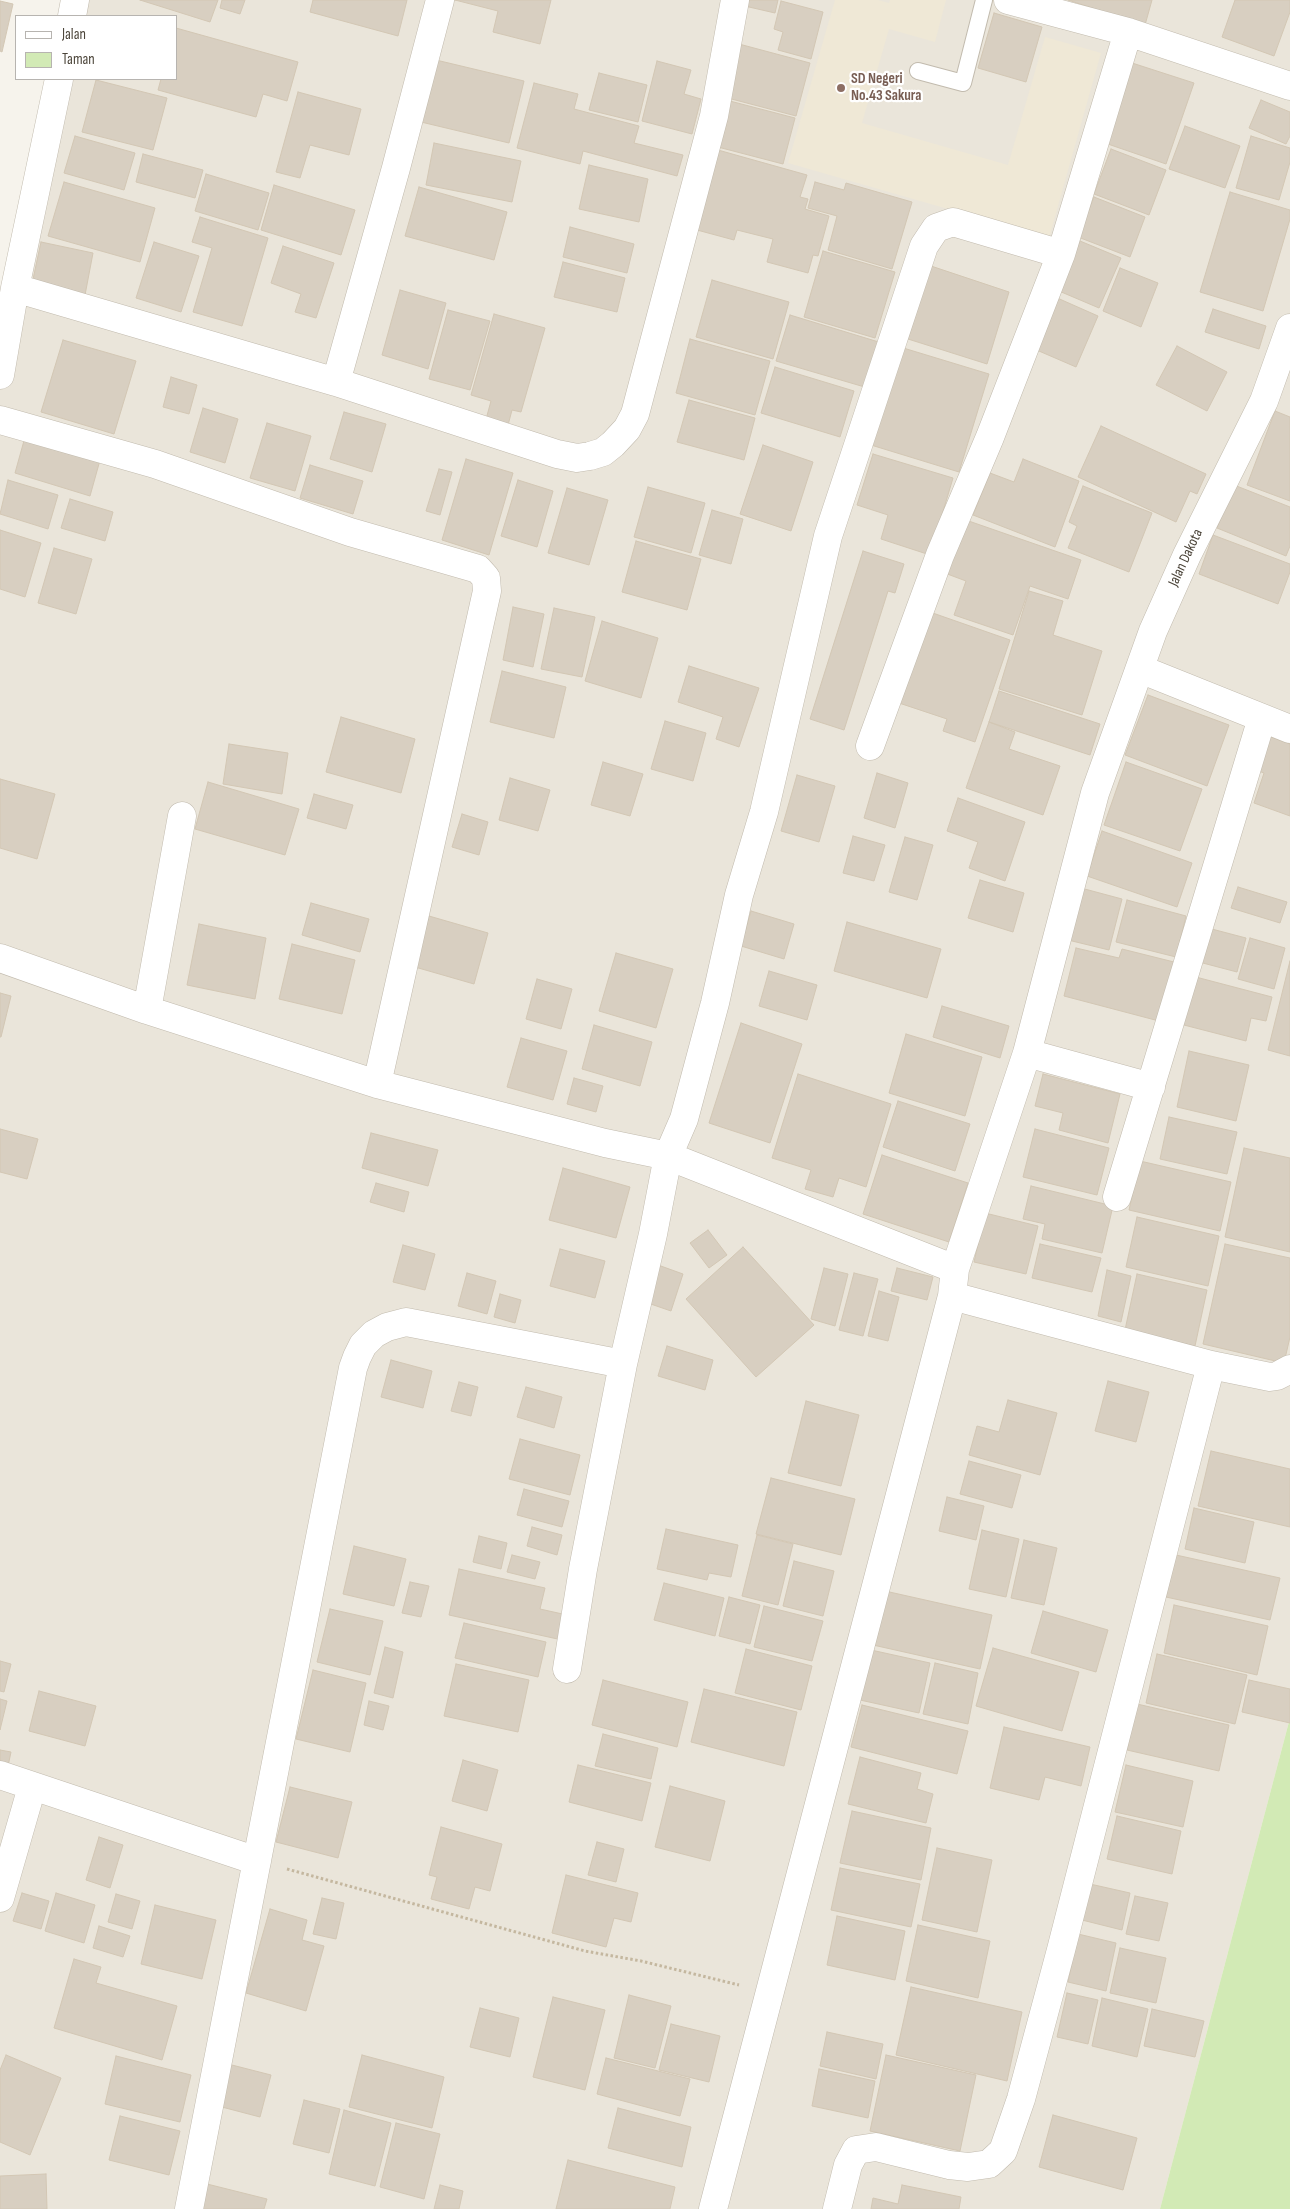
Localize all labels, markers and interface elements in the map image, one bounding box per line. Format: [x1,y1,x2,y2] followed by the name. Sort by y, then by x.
[15,15,178,80] legend
[62,25,86,44] text: Jalan
[62,50,95,69] text: Taman
[851,70,921,105] place label: SD Negeri No.43 Sakura
[835,82,847,94] marker: SD Negeri No.43 Sakura
[1165,526,1207,590] street label: Jalan Dakota

